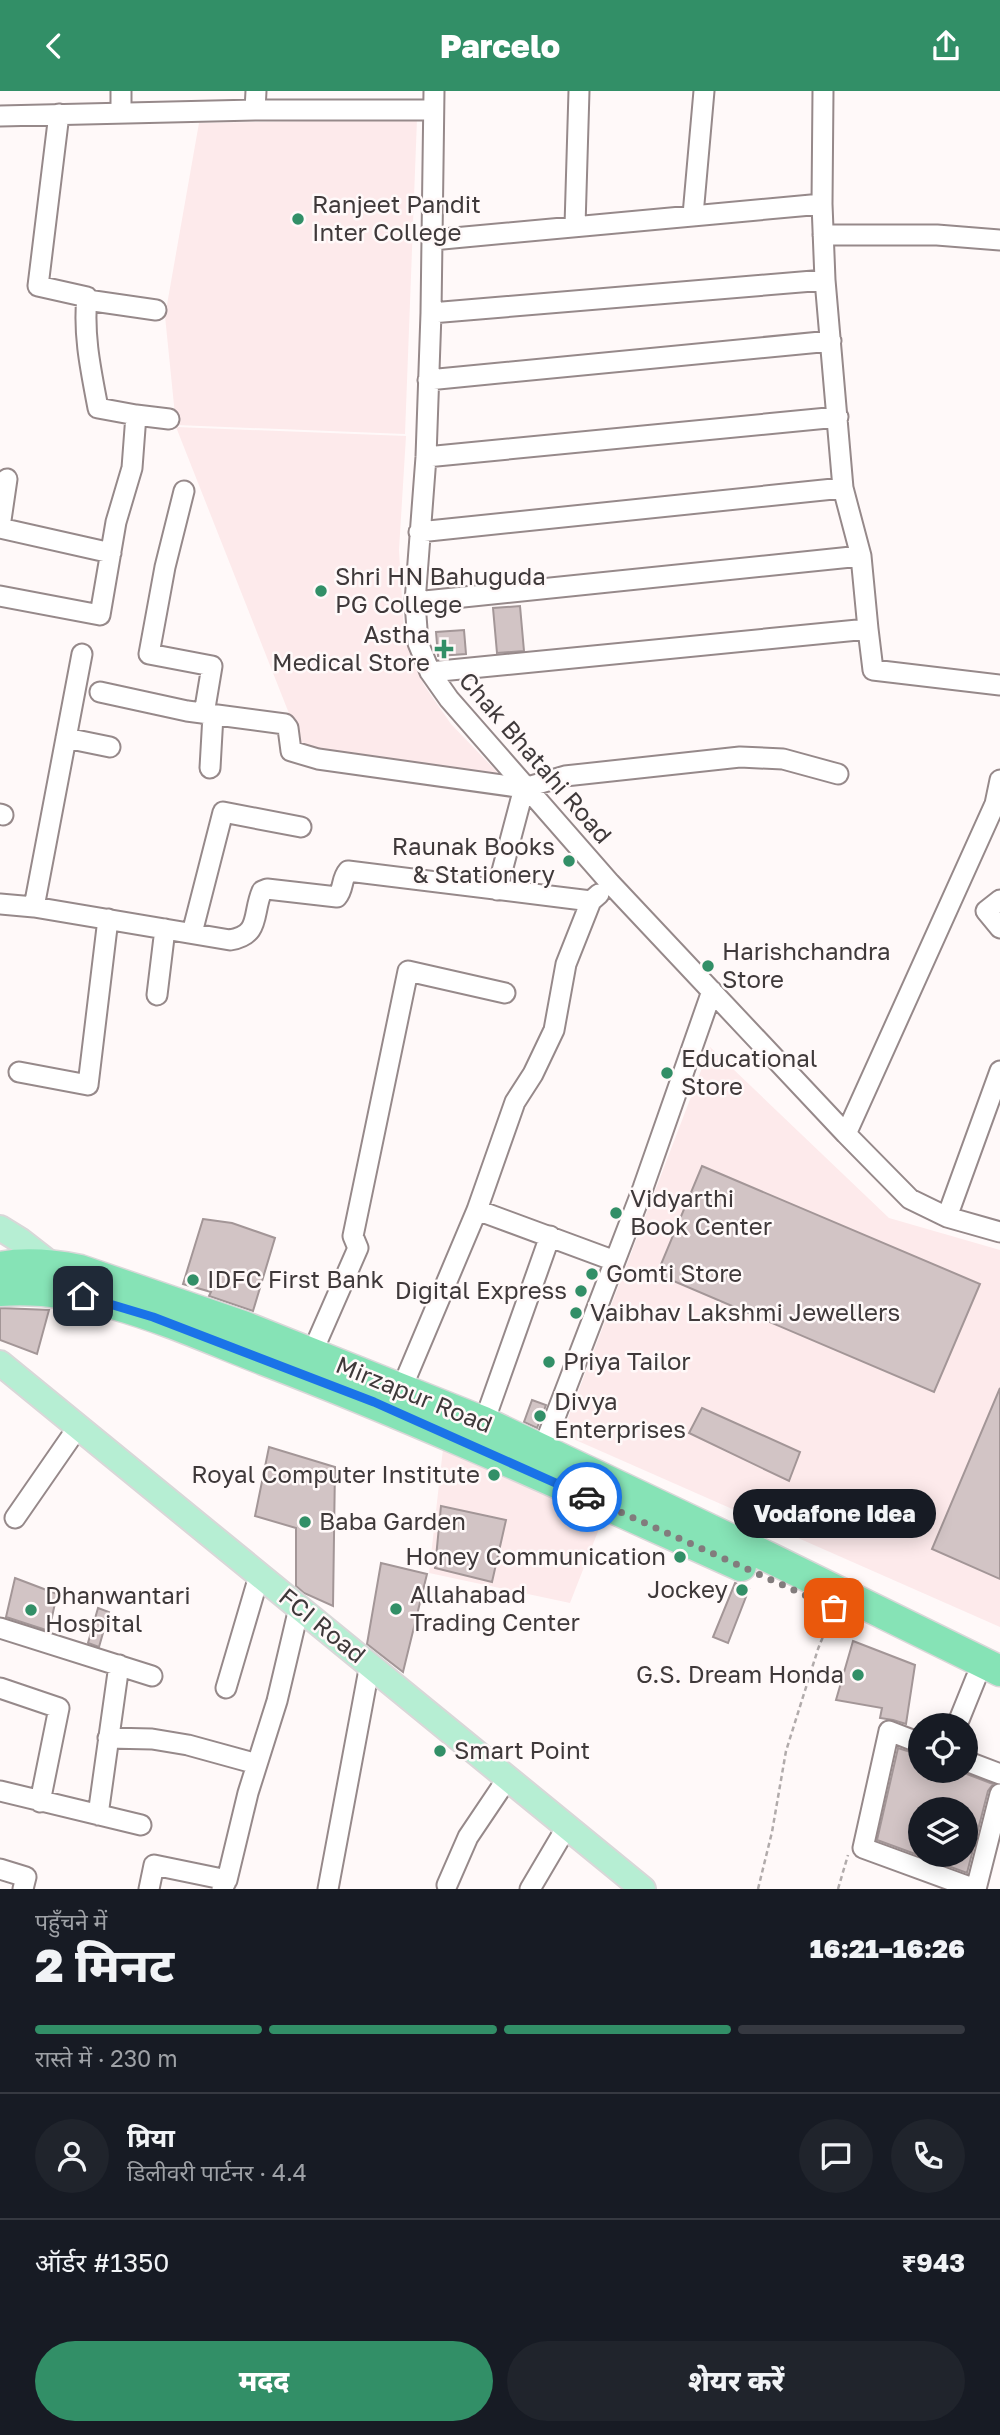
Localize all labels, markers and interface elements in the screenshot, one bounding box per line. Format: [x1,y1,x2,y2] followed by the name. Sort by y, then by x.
[35,27,73,65] icon: back
[440,27,560,65] text: Parcelo
[927,27,965,65] icon: share
[312,189,481,246] place label: Ranjeet Pandit Inter College
[290,211,306,227] marker: Ranjeet Pandit Inter College
[335,561,546,618] place label: Shri HN Bahuguda PG College
[313,583,329,599] marker: Shri HN Bahuguda PG College
[272,619,430,676] place label: Astha Medical Store
[436,641,452,657] marker: Astha Medical Store
[454,665,618,849] street label: Chak Bhatahi Road
[392,831,555,888] place label: Raunak Books & Stationery
[561,853,577,869] marker: Raunak Books & Stationery
[722,936,891,993] place label: Harishchandra Store
[700,958,716,974] marker: Harishchandra Store
[681,1043,818,1100] place label: Educational Store
[659,1065,675,1081] marker: Educational Store
[630,1183,772,1240] place label: Vidyarthi Book Center
[608,1205,624,1221] marker: Vidyarthi Book Center
[606,1258,742,1287] place label: Gomti Store
[207,1264,384,1293] place label: IDFC First Bank
[53,1266,113,1326] pin
[584,1266,600,1282] marker: Gomti Store
[185,1272,201,1288] marker: IDFC First Bank
[395,1275,567,1304] place label: Digital Express
[64,1277,102,1315] icon: home
[573,1283,589,1299] marker: Digital Express
[590,1297,900,1326] place label: Vaibhav Lakshmi Jewellers
[568,1305,584,1321] marker: Vaibhav Lakshmi Jewellers
[563,1346,691,1375] place label: Priya Tailor
[332,1349,497,1438] street label: Mirzapur Road
[541,1354,557,1370] marker: Priya Tailor
[554,1386,686,1443] place label: Divya Enterprises
[532,1408,548,1424] marker: Divya Enterprises
[191,1459,480,1488] place label: Royal Computer Institute
[552,1462,622,1532] courier
[486,1467,502,1483] marker: Royal Computer Institute
[568,1478,606,1516] icon: car
[732,1489,936,1538] callout: Vodafone Idea
[753,1499,916,1527] text: Vodafone Idea
[319,1506,466,1535] place label: Baba Garden
[297,1514,313,1530] marker: Baba Garden
[405,1541,666,1570] place label: Honey Communication
[672,1549,688,1565] marker: Honey Communication
[647,1574,728,1603] place label: Jockey
[804,1578,864,1638] pin
[410,1579,580,1636] place label: Allahabad Trading Center
[45,1580,191,1637] place label: Dhanwantari Hospital
[274,1581,372,1668] street label: FCI Road
[734,1582,750,1598] marker: Jockey
[815,1589,853,1627] icon: bag
[388,1601,404,1617] marker: Allahabad Trading Center
[23,1602,39,1618] marker: Dhanwantari Hospital
[636,1659,844,1688] place label: G.S. Dream Honda
[850,1667,866,1683] marker: G.S. Dream Honda
[908,1713,978,1867] map controls
[908,1713,978,1783] button: locate
[454,1735,590,1764] place label: Smart Point
[432,1743,448,1759] marker: Smart Point
[908,1797,978,1867] button: layers
[35,1907,107,1935] text: पहुँचने में
[810,1933,965,1964] text: 16:21–16:26
[35,1937,174,1992] text: 2 मिनट
[35,2044,178,2072] text: रास्ते में · 230 m
[35,2119,109,2193] button: person
[799,2119,873,2193] button: chat
[891,2119,965,2193] button: phone
[127,2122,175,2153] text: प्रिया
[127,2158,307,2186] text: डिलीवरी पार्टनर · 4.4
[35,2247,169,2278] text: ऑर्डर #1350
[902,2247,965,2278] text: ₹943
[35,2341,493,2421] button: मदद
[507,2341,965,2421] button: शेयर करें

